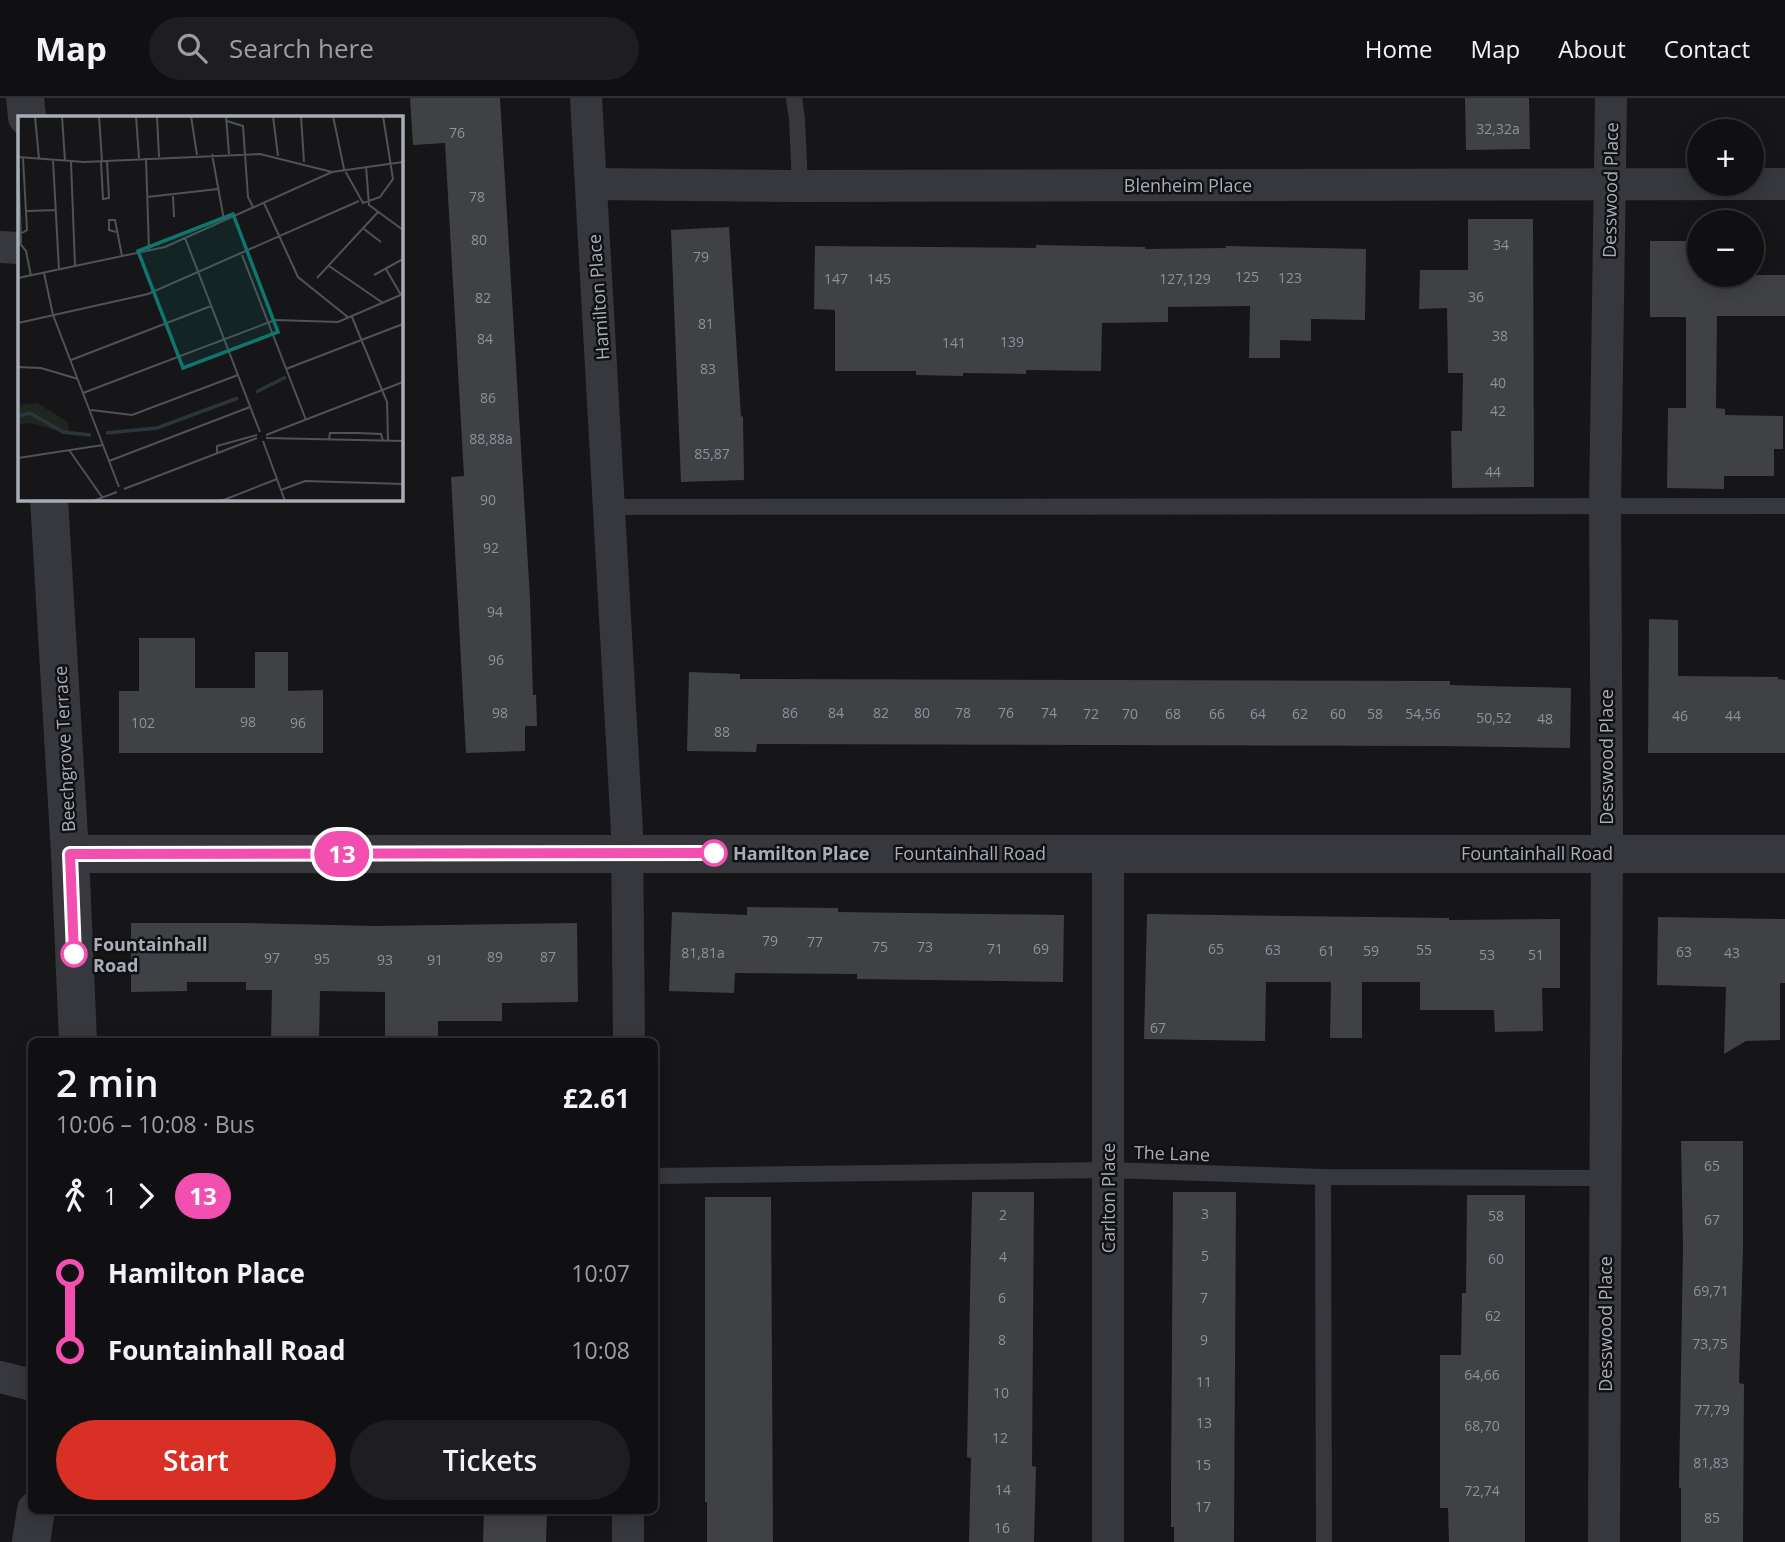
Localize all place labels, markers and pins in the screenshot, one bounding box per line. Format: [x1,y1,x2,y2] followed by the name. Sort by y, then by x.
[701,840,727,866] marker: Hamilton Place
[733,841,869,865] place label: Hamilton Place
[93,932,207,977] place label: Fountainhall Road
[61,941,87,967] marker: Fountainhall Road

